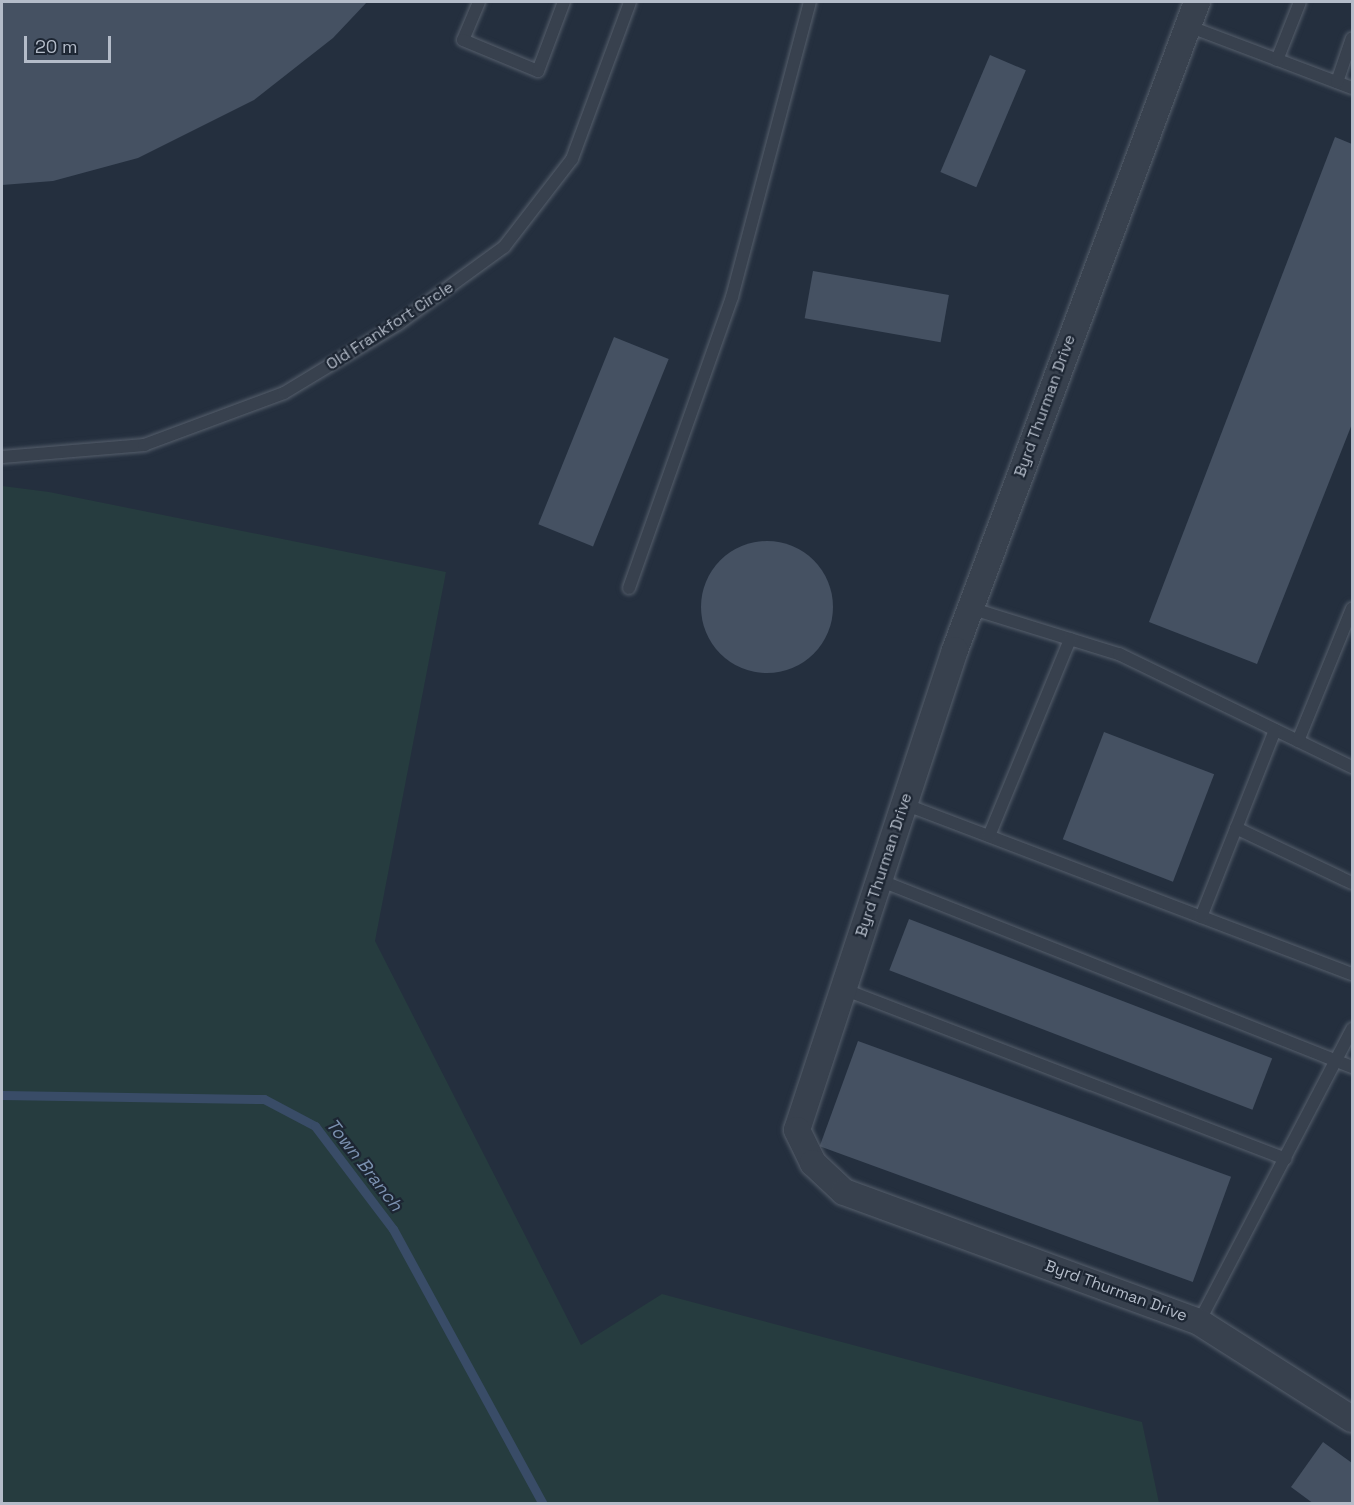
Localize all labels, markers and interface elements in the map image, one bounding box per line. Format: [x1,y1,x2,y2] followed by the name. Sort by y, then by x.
[27,24,114,62] scale bar
[35,35,78,58] text: 20 m
[323,278,457,374] street label: Old Frankfort Circle
[1010,332,1080,480] street label: Byrd Thurman Drive
[852,790,916,940] street label: Byrd Thurman Drive
[321,1114,407,1216] water label: Town Branch
[1042,1256,1190,1326] street label: Byrd Thurman Drive

